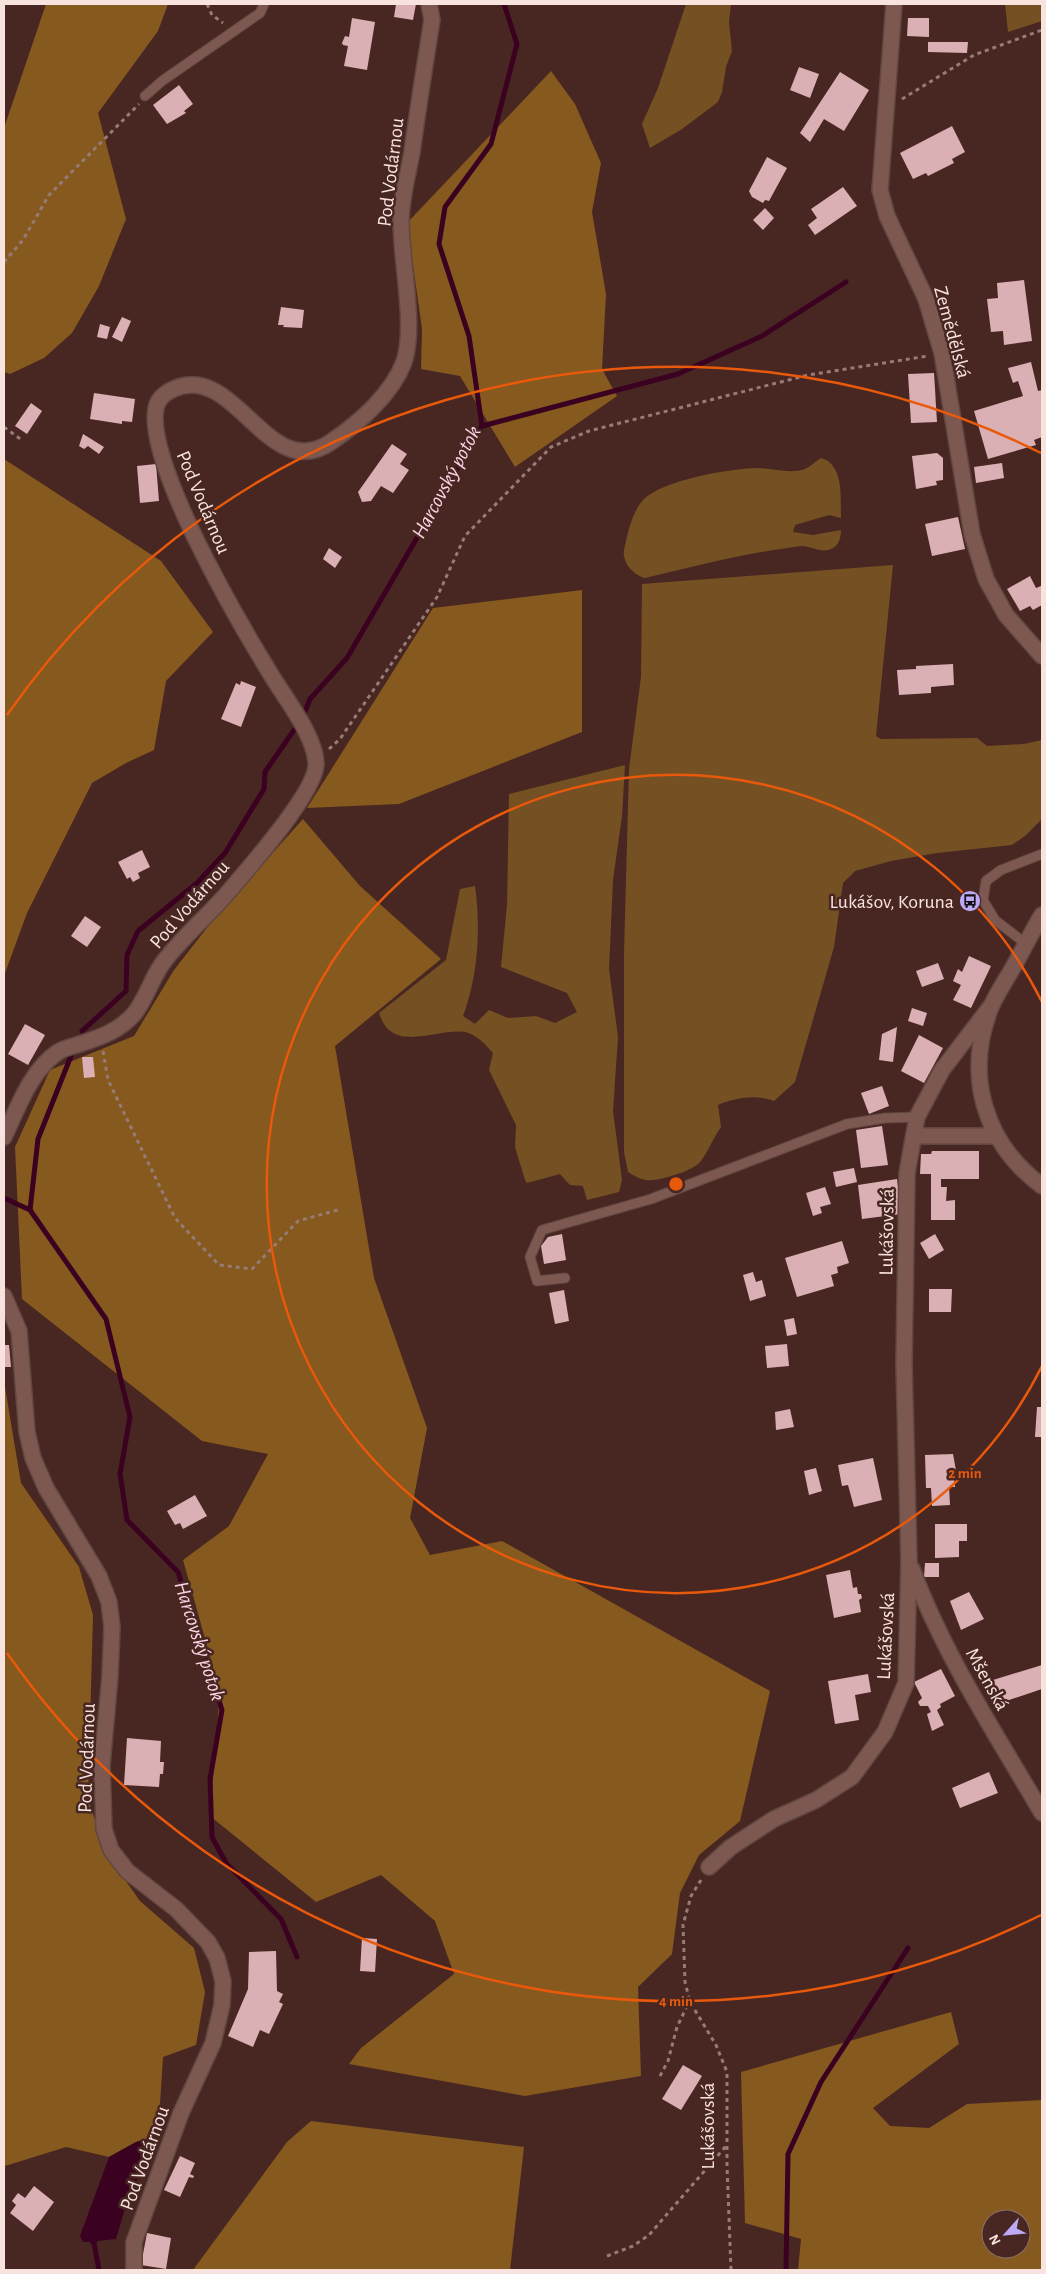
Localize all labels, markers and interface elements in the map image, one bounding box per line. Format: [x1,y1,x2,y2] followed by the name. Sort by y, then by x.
[374,117,408,228] street label: Pod Vodárnou
[930,284,974,380] street label: Zemědělská
[408,422,486,542] water label: Harcovský potok
[172,448,234,557] street label: Pod Vodárnou
[146,857,233,953] street label: Pod Vodárnou
[958,889,982,913] bus stop icon: Lukášov, Koruna
[830,892,954,912] place label: Lukášov, Koruna
[667,1175,685,1193] centre of rings
[876,1188,898,1276] street label: Lukášovská
[948,1466,982,1481] text: 2 min
[169,1579,229,1704] water label: Harcovský potok
[874,1592,898,1680] street label: Lukášovská
[962,1645,1012,1714] street label: Mšenská
[75,1703,99,1813] street label: Pod Vodárnou
[659,1994,693,2009] text: 4 min
[698,2082,718,2170] street label: Lukášovská
[117,2103,173,2213] street label: Pod Vodárnou
[981,2209,1031,2259] north arrow
[987,2232,1004,2247] text: N

